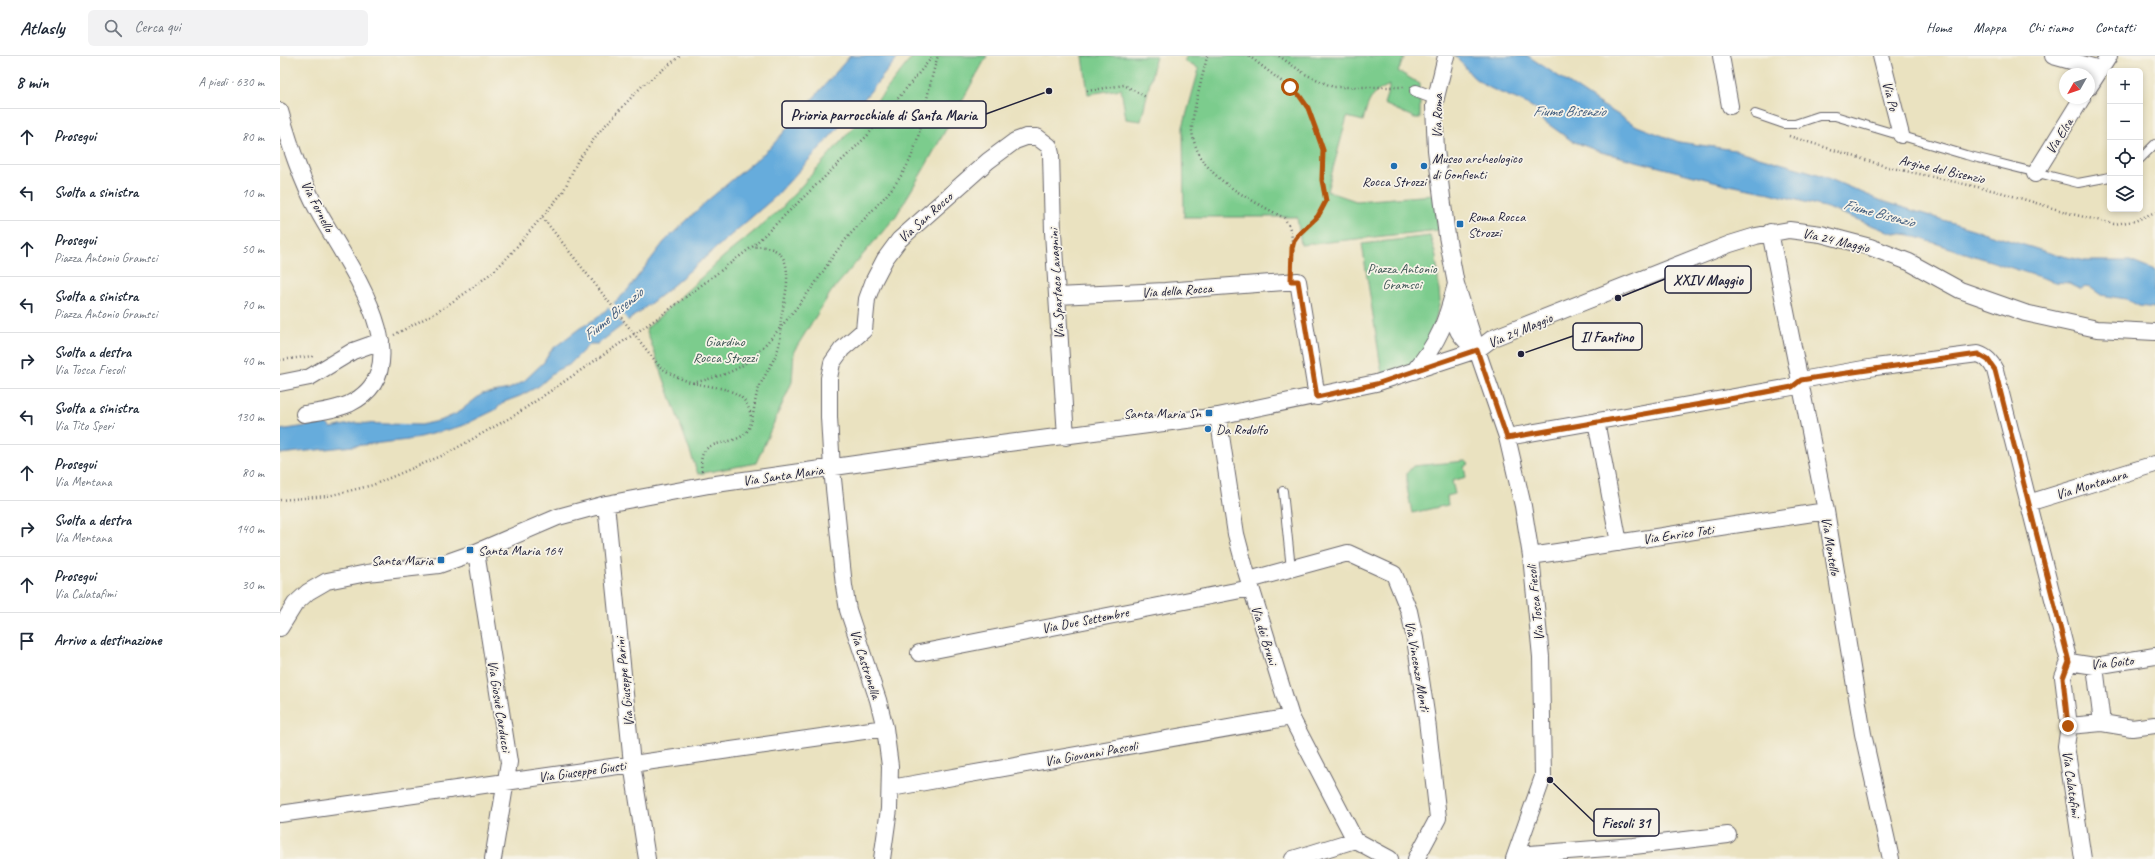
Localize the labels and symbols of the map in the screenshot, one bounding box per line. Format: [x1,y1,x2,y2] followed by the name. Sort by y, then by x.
[2059,68,2095,104] north arrow
[1281,78,1299,96] route start
[1879,80,1903,114] street label: Via Po
[1429,93,1446,138] street label: Via Roma
[782,101,986,128] callout: Prioria parrocchiale di Santa Maria
[1533,102,1608,121] water label: Fiume Bisenzio
[791,106,979,125] text: Prioria parrocchiale di Santa Maria
[2042,114,2078,157] street label: Via Elsa
[1432,150,1523,183] place label: Museo archeologico di Gonfienti
[1897,151,1987,188] street label: Argine del Bisenzio
[1389,161,1399,171] marker: Rocca Strozzi
[1419,161,1429,171] marker: Museo archeologico di Gonfienti
[1362,173,1428,190] place label: Rocca Strozzi
[297,178,339,236] street label: Via Fornello
[895,187,958,246] street label: Via San Rocco
[1842,195,1919,233] water label: Fiume Bisenzio
[1468,208,1526,241] place label: Roma Rocca Strozzi
[1455,219,1465,229] marker: Roma Rocca Strozzi
[1801,225,1872,257] street label: Via 24 Maggio
[1045,226,1068,340] street label: Via Spartaco Lavagnini
[1367,260,1438,293] park label: Piazza Antonio Gramsci
[1665,266,1751,293] callout: XXIV Maggio
[1673,271,1744,290] text: XXIV Maggio
[1141,279,1214,301] street label: Via della Rocca
[580,282,649,345] water label: Fiume Bisenzio
[1485,309,1556,352] street label: Via 24 Maggio
[1573,323,1642,350] callout: Il Fantino
[1580,328,1635,347] text: Il Fantino
[693,333,759,366] park label: Giardino Rocca Strozzi
[1123,405,1202,422] place label: Santa Maria Sn
[1204,408,1214,418] marker: Santa Maria Sn
[1216,421,1268,438] place label: Da Rodolfo
[1203,424,1213,434] marker: Da Rodolfo
[742,461,825,490] street label: Via Santa Maria
[2054,465,2130,503] street label: Via Montanara
[1818,516,1844,578] street label: Via Montello
[1642,521,1717,548] street label: Via Enrico Toti
[478,542,564,559] place label: Santa Maria 164
[465,545,475,555] marker: Santa Maria 164
[371,552,434,569] place label: Santa Maria
[436,555,446,565] marker: Santa Maria
[1523,562,1548,642] street label: Via Tosca Fiesoli
[1040,603,1131,637] street label: Via Due Settembre
[1247,604,1282,669] street label: Via dei Bruni
[1401,620,1434,715] street label: Via Vincenzo Monti
[846,627,885,702] street label: Via Castronella
[611,634,638,727] street label: Via Giuseppe Parini
[2090,652,2136,673] street label: Via Goito
[484,659,515,755] street label: Via Giosuè Carducci
[2059,717,2077,735] route end
[1044,737,1141,770] street label: Via Giovanni Pascoli
[2058,750,2085,821] street label: Via Calatafimi
[537,757,629,786] street label: Via Giuseppe Giusti
[1594,809,1659,836] callout: Fiesoli 31
[1602,814,1653,833] text: Fiesoli 31

